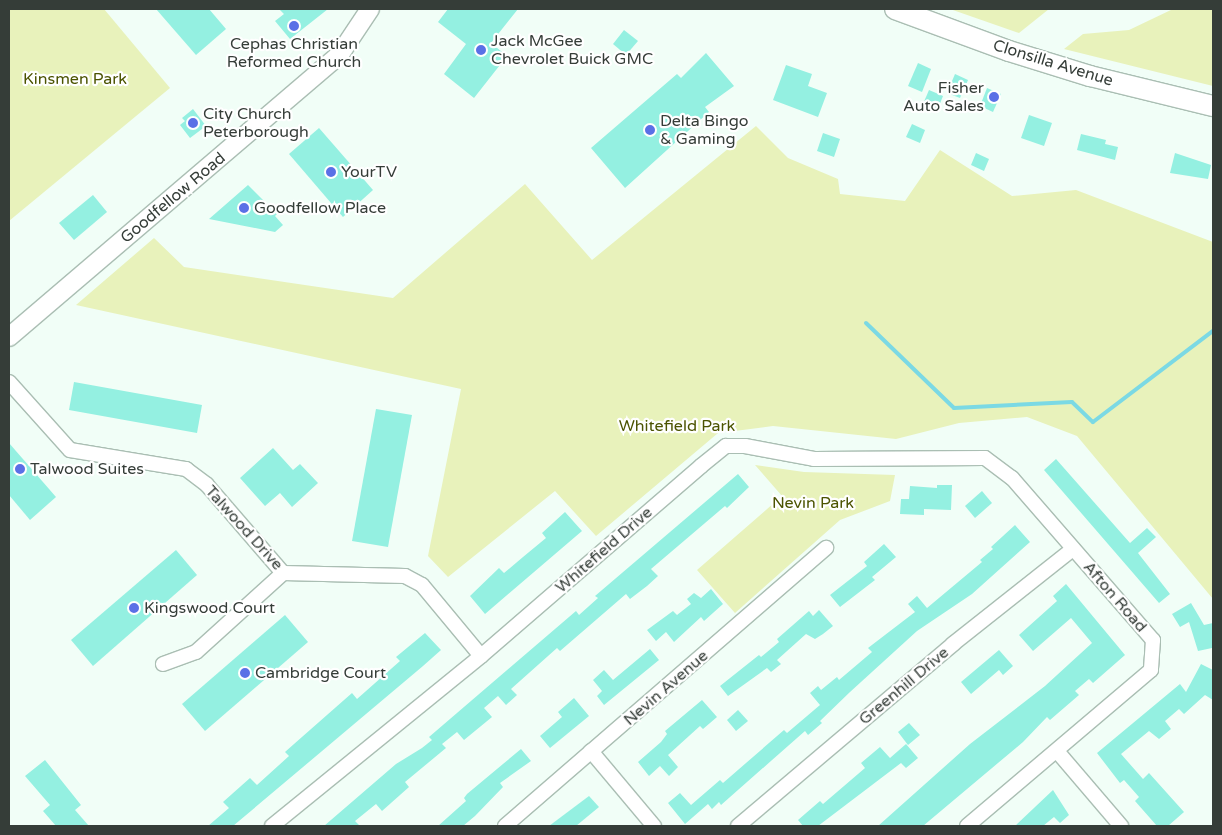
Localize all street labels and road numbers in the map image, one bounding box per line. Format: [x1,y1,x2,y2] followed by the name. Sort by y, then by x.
[991,36,1115,90] street label: Clonsilla Avenue
[117,149,229,247] street label: Goodfellow Road
[201,482,287,574] street label: Talwood Drive
[552,503,656,597] street label: Whitefield Drive
[1079,558,1151,636] street label: Afton Road
[855,643,953,729] street label: Greenhill Drive
[620,646,712,730] street label: Nevin Avenue

